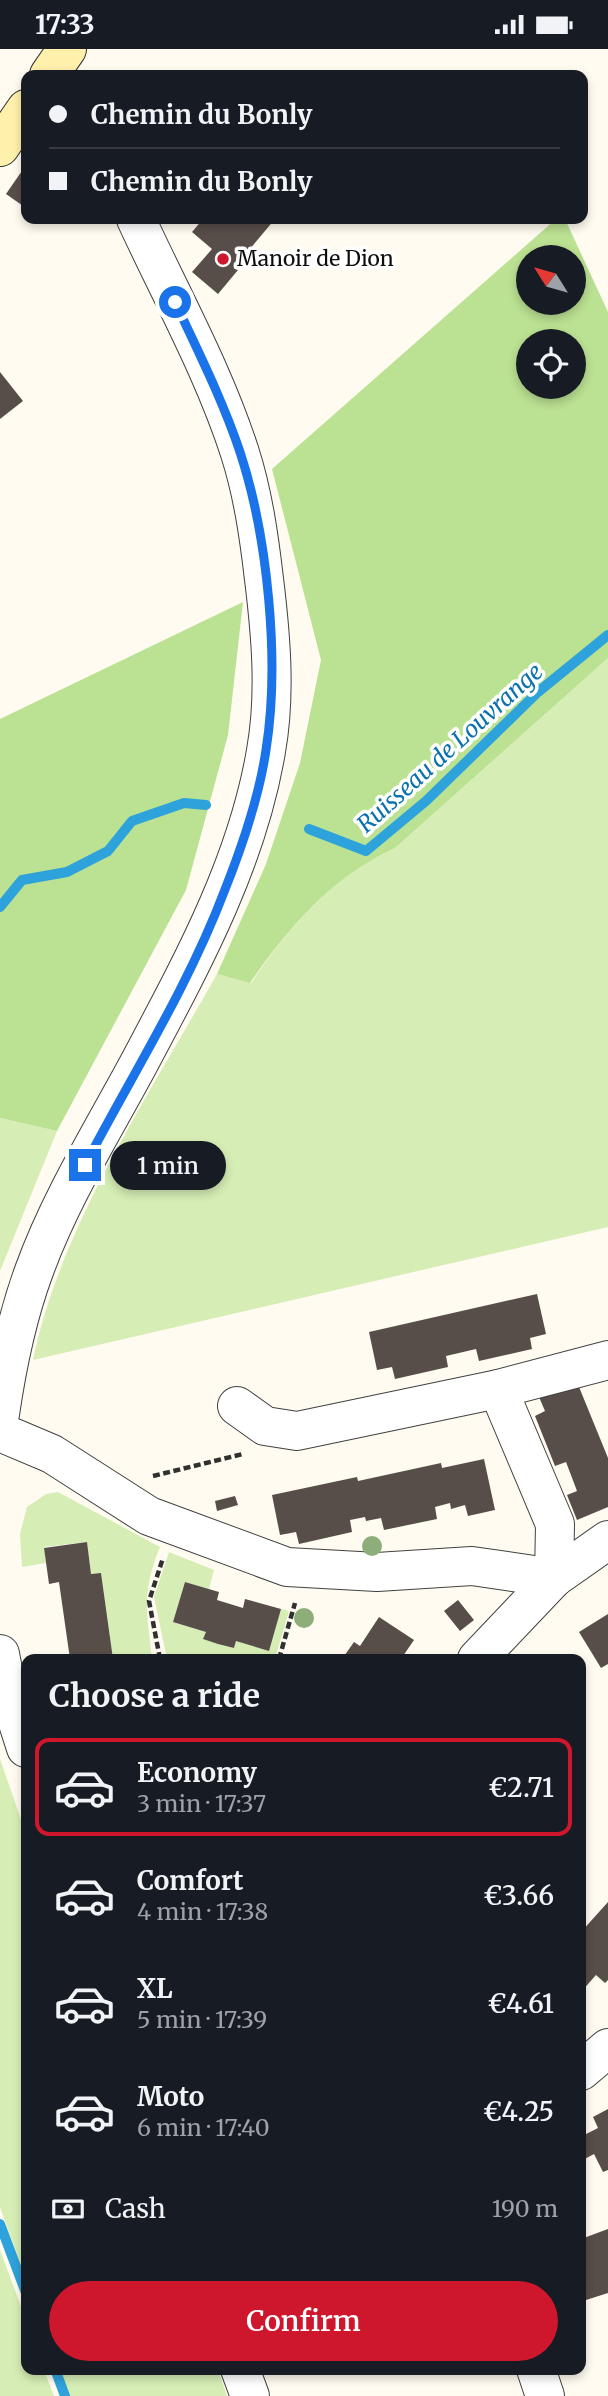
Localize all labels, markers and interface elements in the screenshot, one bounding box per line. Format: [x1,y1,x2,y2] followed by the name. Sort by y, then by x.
[35,8,95,41] text: 17:33
[91,98,312,131] text: Chemin du Bonly
[91,165,312,198] text: Chemin du Bonly
[237,245,394,272] place label: Manoir de Dion
[516,245,586,315] north arrow
[516,245,586,399] map controls
[215,251,231,267] marker: Manoir de Dion
[159,286,191,318] route start
[516,329,586,399] button: locate
[351,657,548,839] water label: Ruisseau de Louvrange
[110,1141,225,1189] callout: 1 min
[69,1149,101,1181] route end
[137,1151,199,1180] text: 1 min
[49,1676,260,1716] text: Choose a ride
[53,1756,116,1819] icon: car
[137,1756,257,1789] text: Economy
[488,1771,554,1804] text: €2.71
[137,1789,266,1818] text: 3 min · 17:37
[53,1864,116,1927] icon: car
[137,1864,243,1897] text: Comfort
[483,1879,554,1912] text: €3.66
[137,1897,268,1926] text: 4 min · 17:38
[53,1972,116,2035] icon: car
[137,1972,173,2005] text: XL
[488,1987,554,2020] text: €4.61
[137,2005,267,2034] text: 5 min · 17:39
[53,2080,116,2143] icon: car
[137,2080,204,2113] text: Moto
[483,2095,554,2128] text: €4.25
[137,2113,270,2142] text: 6 min · 17:40
[49,2190,87,2228] icon: cash
[105,2192,166,2225] text: Cash
[492,2194,558,2223] text: 190 m
[49,2281,558,2361] button: Confirm

